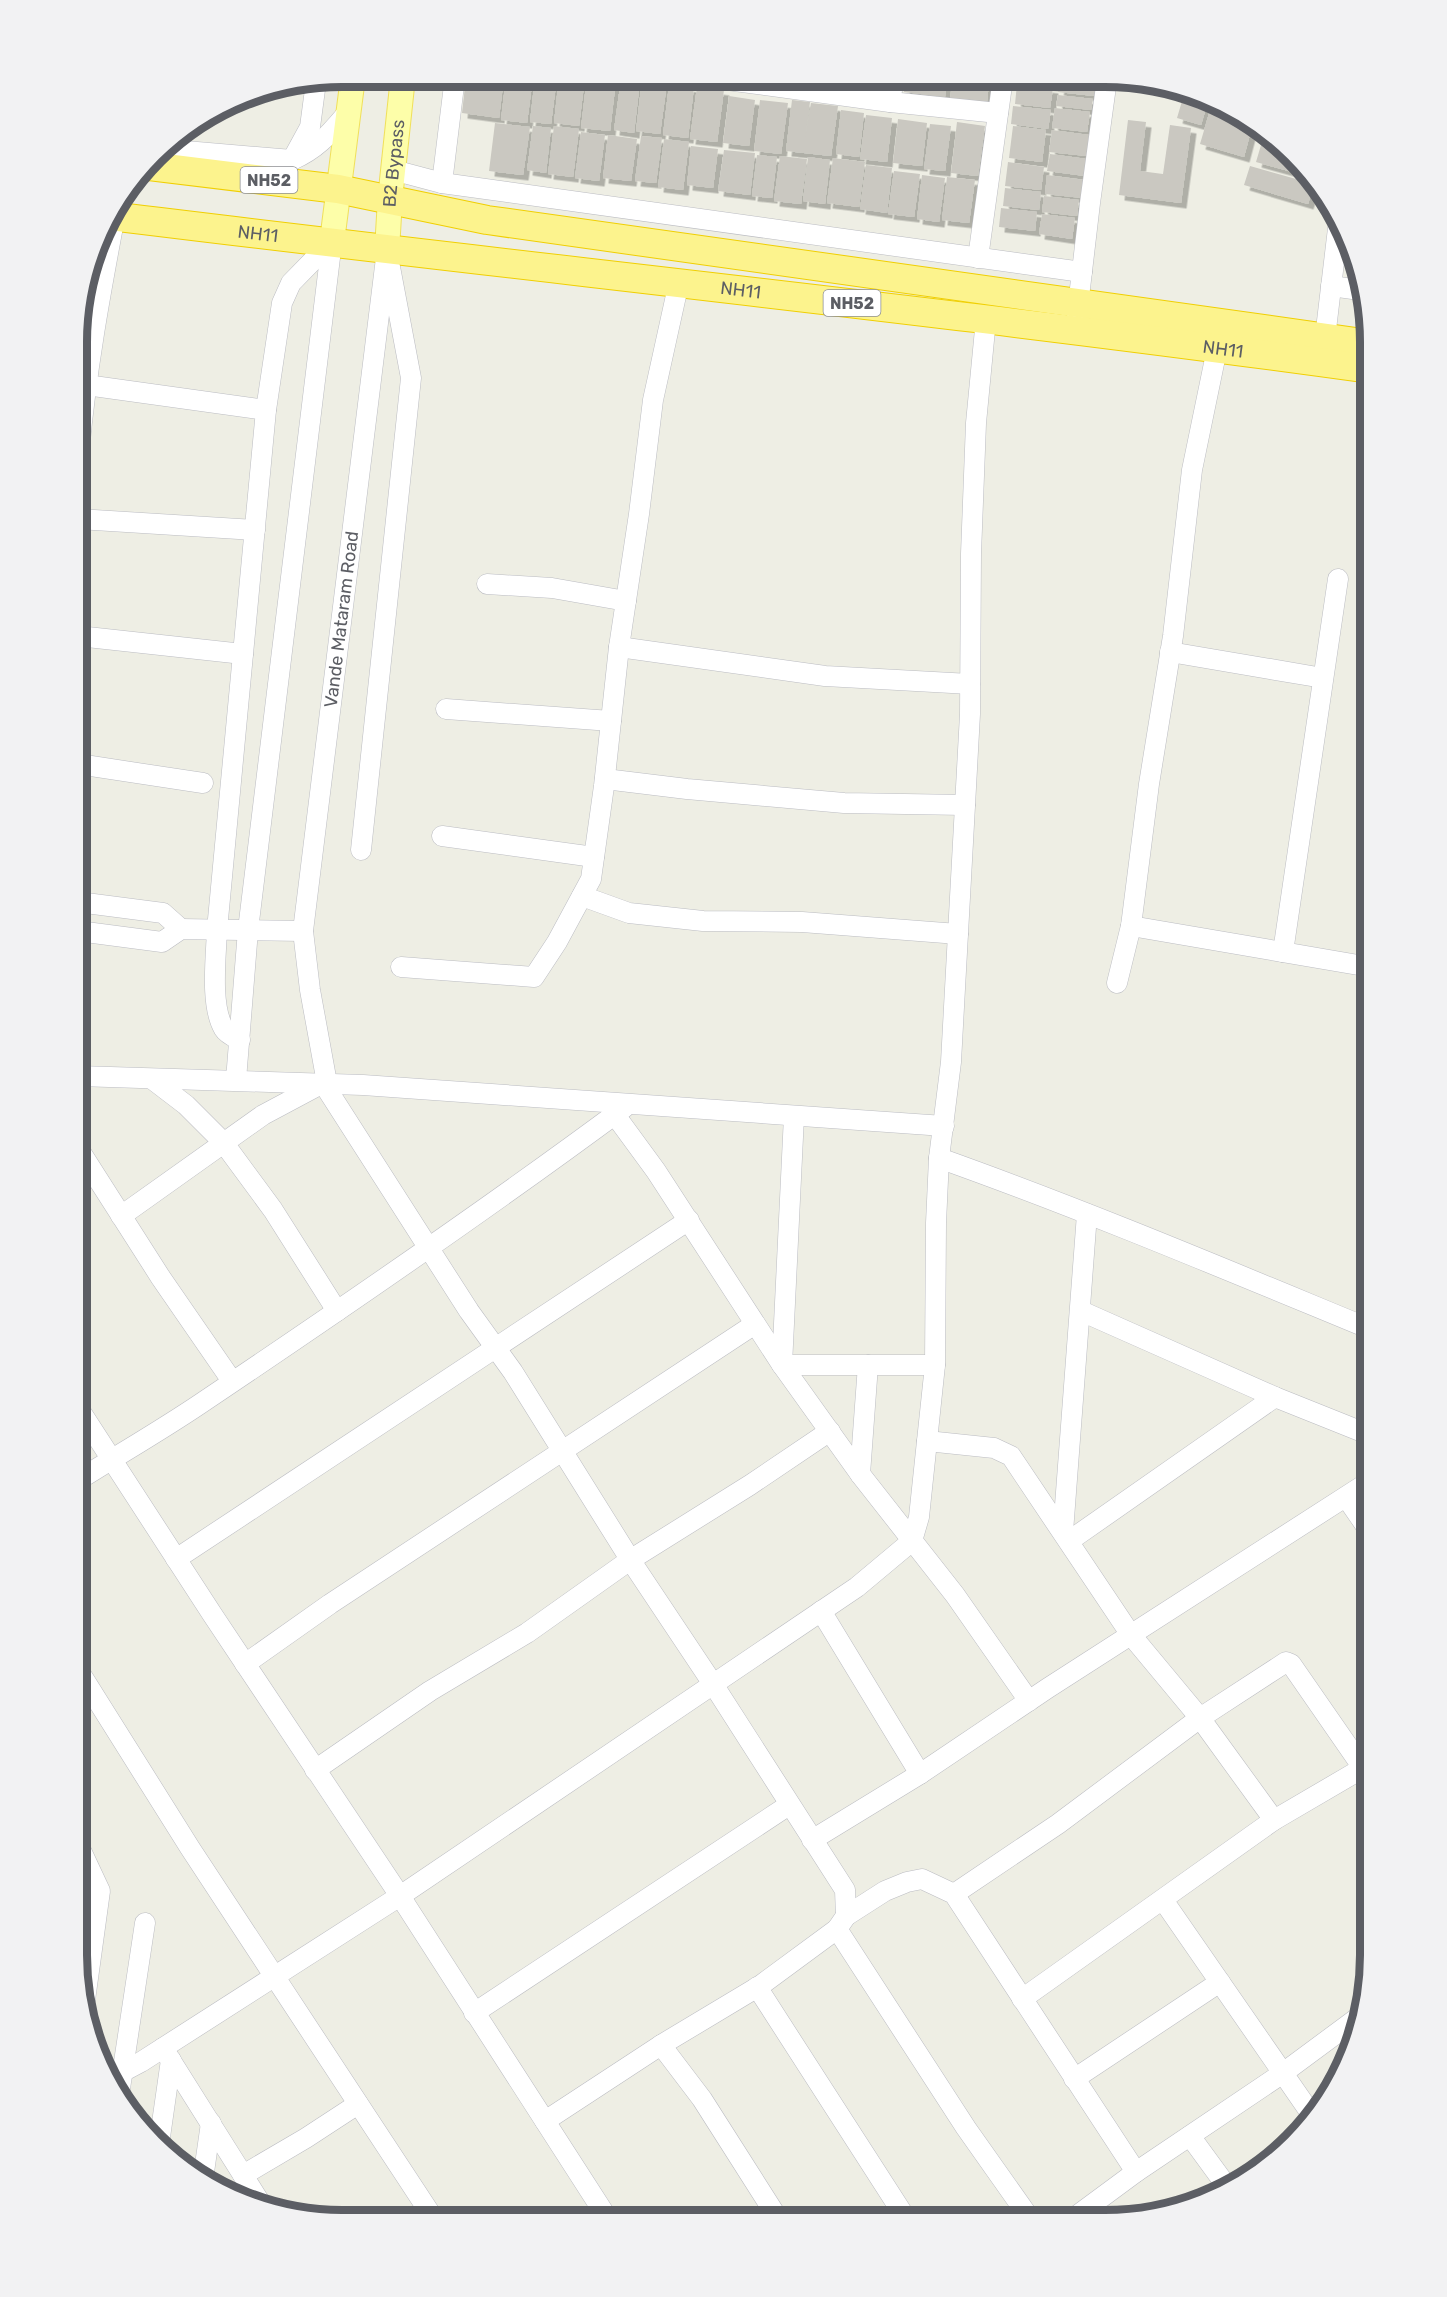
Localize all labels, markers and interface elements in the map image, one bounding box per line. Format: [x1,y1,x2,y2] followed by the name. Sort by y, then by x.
[379,118,409,208] street label: B2 Bypass
[240,167,298,193] road number: NH52
[236,221,279,247] street label: NH11
[719,277,762,304] street label: NH11
[824,290,880,316] road number: NH52
[1201,336,1245,363] street label: NH11
[320,530,363,709] street label: Vande Mataram Road

